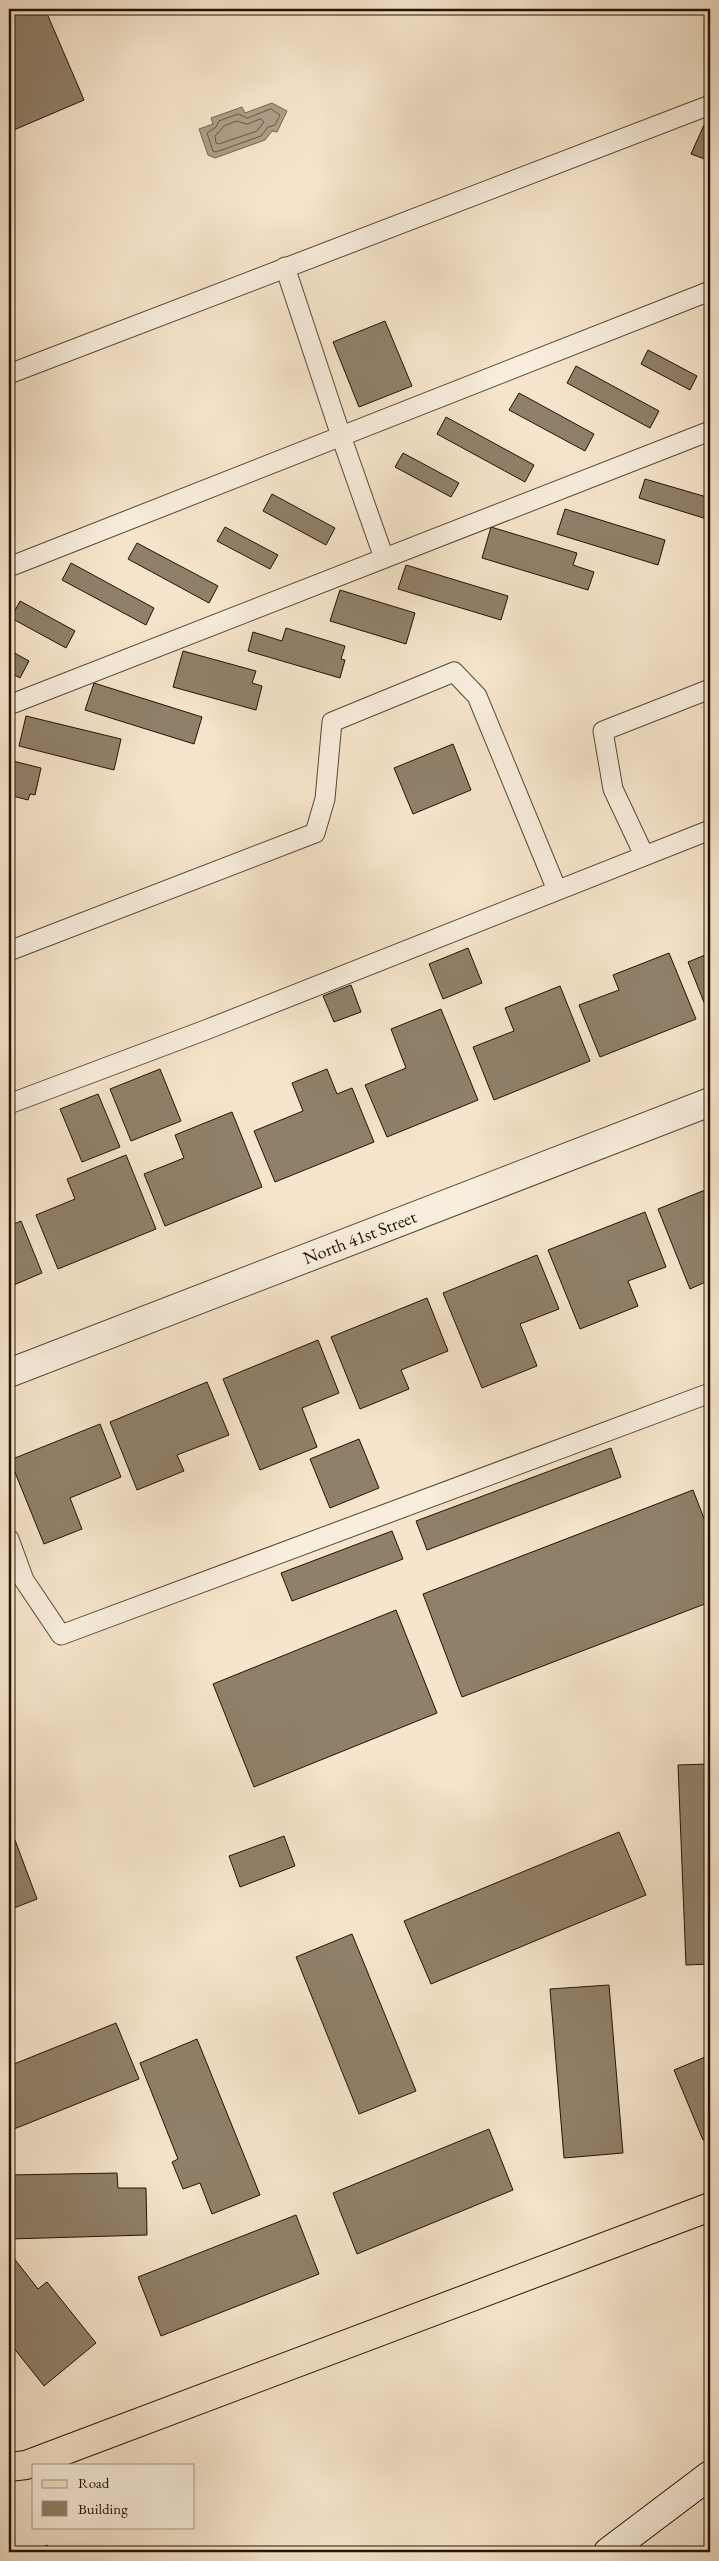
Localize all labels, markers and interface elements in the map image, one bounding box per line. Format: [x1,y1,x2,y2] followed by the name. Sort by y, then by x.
[300,1205,420,1269] street label: North 41st Street
[32,2464,195,2528] legend
[78,2473,110,2492] text: Road
[78,2499,128,2518] text: Building

